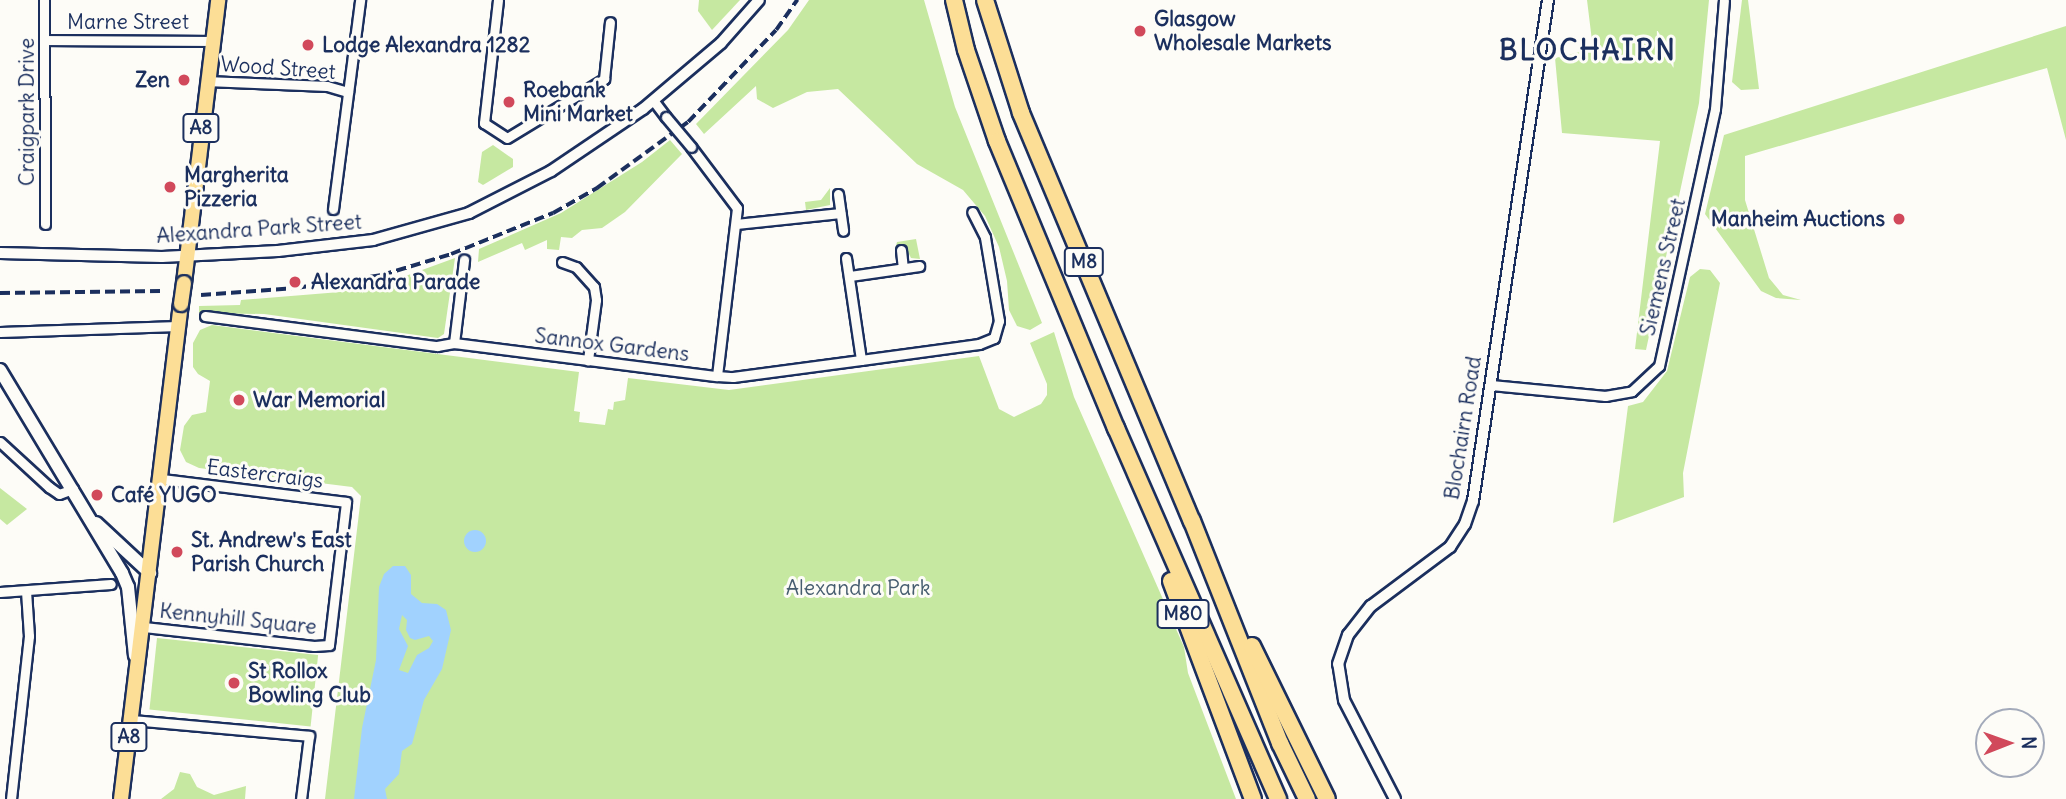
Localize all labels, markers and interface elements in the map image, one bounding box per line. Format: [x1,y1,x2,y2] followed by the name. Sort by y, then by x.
[1154,6,1332,56] place label: Glasgow Wholesale Markets
[67,9,189,35] street label: Marne Street
[1132,23,1148,39] marker: Glasgow Wholesale Markets
[322,32,530,58] place label: Lodge Alexandra 1282
[1500,33,1676,67] district label: BLOCHAIRN
[300,37,316,53] marker: Lodge Alexandra 1282
[14,38,40,186] street label: Craigpark Drive
[220,51,336,85] street label: Wood Street
[135,67,170,93] place label: Zen
[176,72,192,88] marker: Zen
[523,77,633,127] place label: Roebank Mini Market
[501,94,517,110] marker: Roebank Mini Market
[182,112,220,144] road number: A8
[184,162,289,212] place label: Margherita Pizzeria
[162,179,178,195] marker: Margherita Pizzeria
[1635,196,1691,338] street label: Siemens Street
[1711,206,1885,232] place label: Manheim Auctions
[155,209,363,249] street label: Alexandra Park Street
[1891,211,1907,227] marker: Manheim Auctions
[1063,246,1105,278] road number: M8
[311,269,480,295] place label: Alexandra Parade
[285,272,305,292] marker: Alexandra Parade
[533,323,691,367] street label: Sannox Gardens
[1439,355,1487,501] street label: Blochairn Road
[253,387,385,413] place label: War Memorial
[231,392,247,408] marker: War Memorial
[205,454,325,494] street label: Eastercraigs
[111,482,217,508] place label: Café YUGO
[89,487,105,503] marker: Café YUGO
[191,527,352,577] place label: St. Andrew's East Parish Church
[169,544,185,560] marker: St. Andrew's East Parish Church
[786,575,930,601] park label: Alexandra Park
[158,598,318,640] street label: Kennyhill Square
[1155,598,1211,629] road number: M80
[248,658,371,708] place label: St Rollox Bowling Club
[226,675,242,691] marker: St Rollox Bowling Club
[1975,708,2045,778] north arrow
[110,722,148,752] road number: A8
[2017,736,2041,749] text: N

